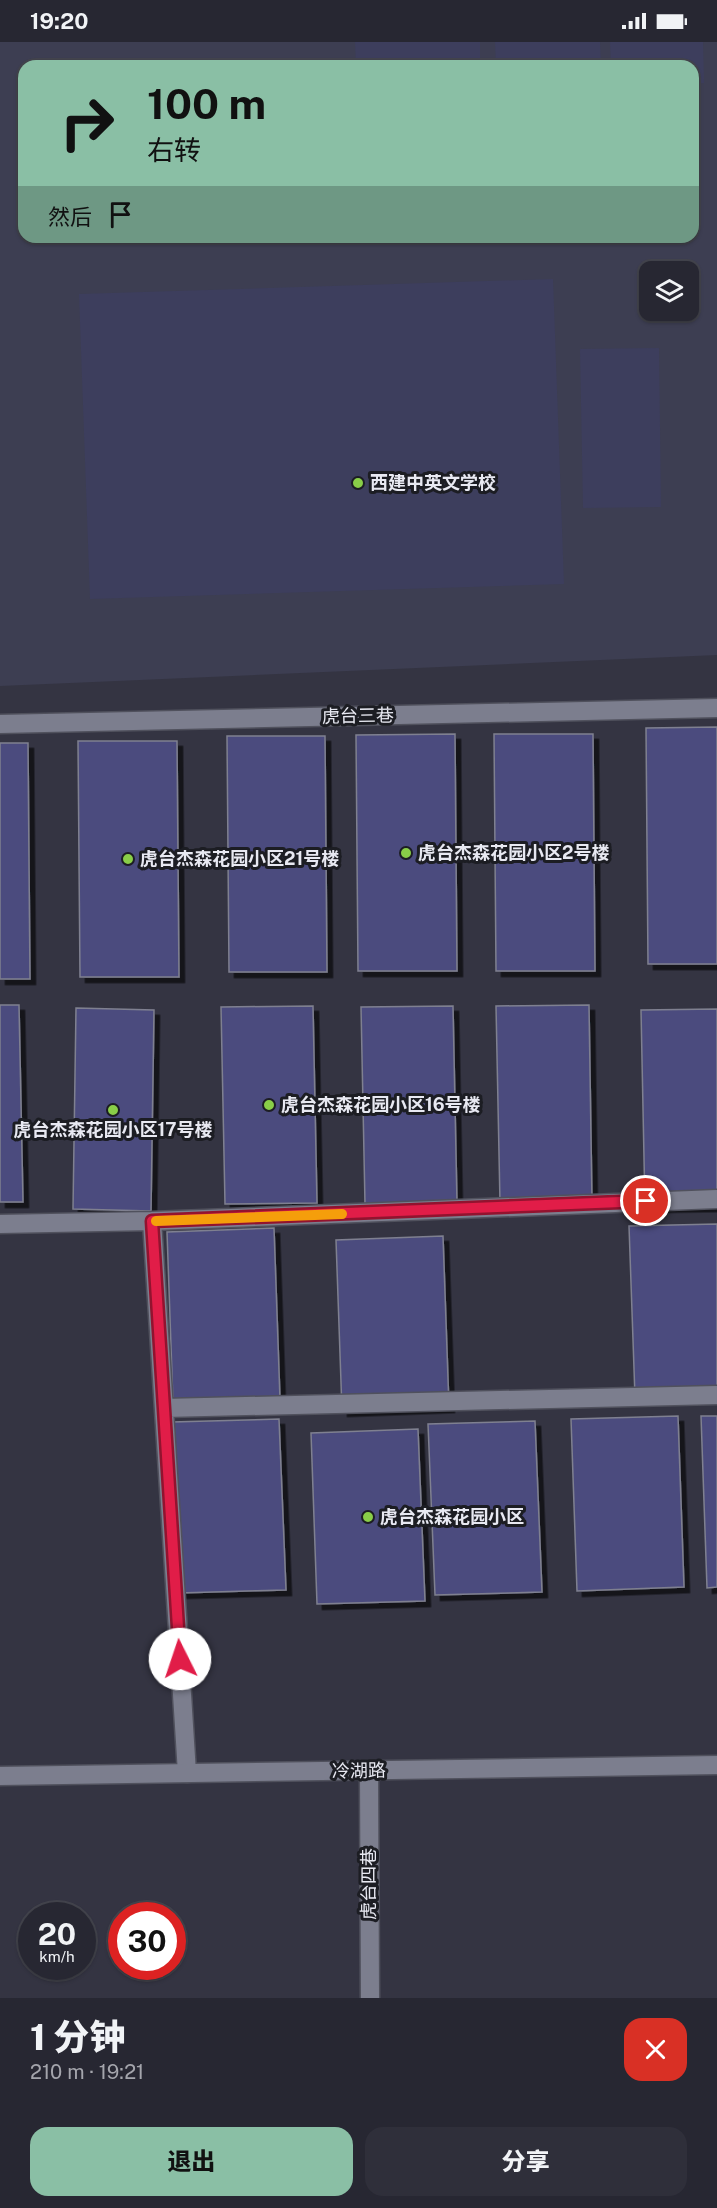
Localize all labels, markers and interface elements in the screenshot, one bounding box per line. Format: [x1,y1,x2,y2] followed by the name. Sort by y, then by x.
[30,8,88,34] text: 19:20
[147,79,266,128] text: 100 m
[48,84,126,162] icon: right
[147,134,201,166] text: 右转
[104,198,137,231] icon: arrive
[48,204,92,230] text: 然后
[639,261,699,321] map controls
[639,261,699,321] button: layers
[370,472,496,493] place label: 西建中英文学校
[351,476,365,490] marker: 西建中英文学校
[322,704,394,727] street label: 虎台三巷
[418,842,609,863] place label: 虎台杰森花园小区2号楼
[399,846,413,860] marker: 虎台杰森花园小区2号楼
[140,848,339,869] place label: 虎台杰森花园小区21号楼
[121,852,135,866] marker: 虎台杰森花园小区21号楼
[281,1094,481,1115] place label: 虎台杰森花园小区16号楼
[262,1098,276,1112] marker: 虎台杰森花园小区16号楼
[106,1103,120,1117] marker: 虎台杰森花园小区17号楼
[14,1119,212,1140] place label: 虎台杰森花园小区17号楼
[620,1175,671,1226] pin
[629,1184,662,1217] icon: arrive
[380,1506,524,1527] place label: 虎台杰森花园小区
[361,1510,375,1524] marker: 虎台杰森花园小区
[148,1627,212,1691] position arrow
[332,1760,386,1781] street label: 冷湖路
[358,1848,379,1920] street label: 虎台四巷
[108,1902,186,1980] speed limit sign: 30
[38,1916,76,1952] text: 20
[39,1948,75,1965] text: km/h
[30,2016,126,2058] text: 1 分钟
[624,2018,687,2081] button: close
[30,2060,144,2084] text: 210 m · 19:21
[30,2127,353,2196] button: 退出
[365,2127,687,2196] button: 分享

